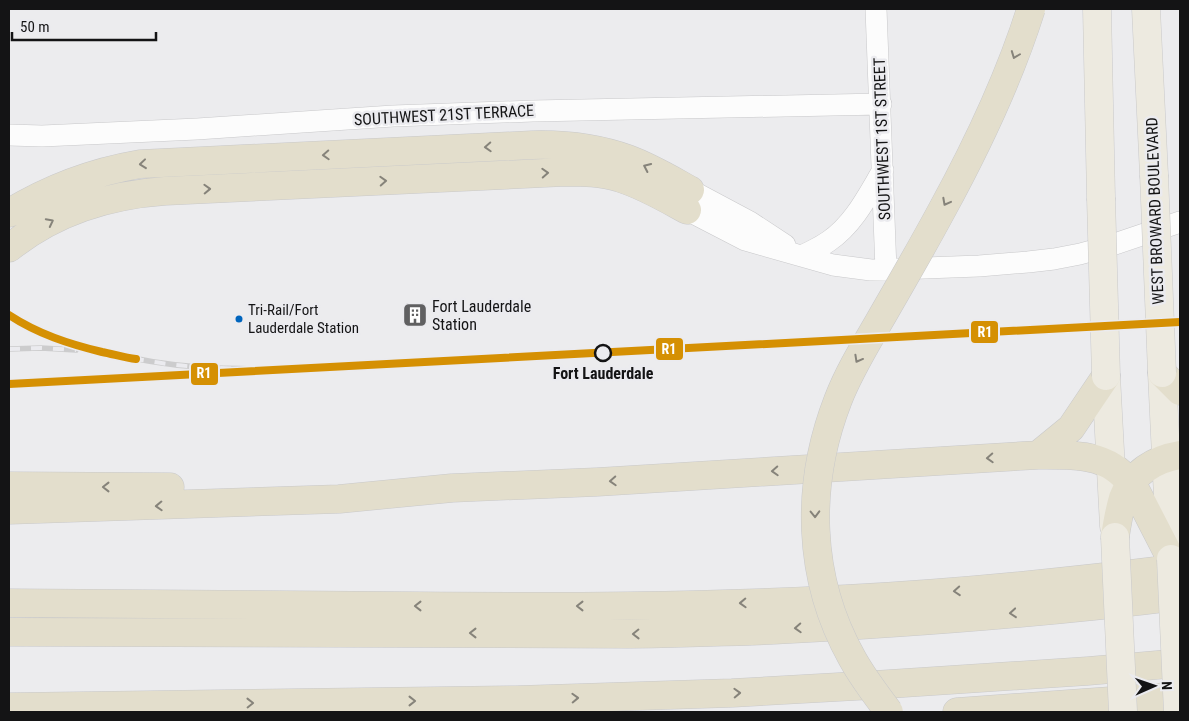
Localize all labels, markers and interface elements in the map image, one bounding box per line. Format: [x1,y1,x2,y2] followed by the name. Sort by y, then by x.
[12,10,156,42] scale bar
[20,18,50,36] text: 50 m
[1011,50,1021,59] one-way arrow
[870,57,894,221] street label: SOUTHWEST 1ST STREET
[354,101,535,129] street label: SOUTHWEST 21ST TERRACE
[1142,117,1168,305] street label: WEST BROWARD BOULEVARD
[484,142,492,153] one-way arrow
[321,150,329,161] one-way arrow
[139,159,147,170] one-way arrow
[643,163,652,174] one-way arrow
[541,167,549,178] one-way arrow
[380,176,387,186] one-way arrow
[203,184,211,195] one-way arrow
[942,197,952,206] one-way arrow
[44,218,53,228] one-way arrow
[432,297,531,334] place label: Fort Lauderdale Station
[248,301,359,337] place label: Tri-Rail/Fort Lauderdale Station
[402,302,428,328] building icon: Fort Lauderdale Station
[234,314,244,324] marker: Tri-Rail/Fort Lauderdale Station
[970,320,999,344] line badge: R1
[978,324,992,340] text: R1
[655,337,684,361] line badge: R1
[662,341,676,357] text: R1
[594,344,612,362] marker: Fort Lauderdale
[854,353,864,362] one-way arrow
[190,362,219,386] line badge: R1
[553,364,654,383] place label: Fort Lauderdale
[197,365,211,381] text: R1
[986,452,994,463] one-way arrow
[771,465,779,476] one-way arrow
[609,475,617,486] one-way arrow
[101,482,109,492] one-way arrow
[154,500,162,511] one-way arrow
[810,510,821,518] one-way arrow
[953,586,961,597] one-way arrow
[739,598,747,609] one-way arrow
[414,601,422,611] one-way arrow
[576,601,584,611] one-way arrow
[1009,608,1017,619] one-way arrow
[794,623,802,634] one-way arrow
[469,628,477,638] one-way arrow
[632,628,640,639] one-way arrow
[1129,661,1179,711] north arrow
[1159,681,1175,690] text: N
[734,687,742,698] one-way arrow
[571,693,579,704] one-way arrow
[409,696,417,706] one-way arrow
[246,698,254,708] one-way arrow

